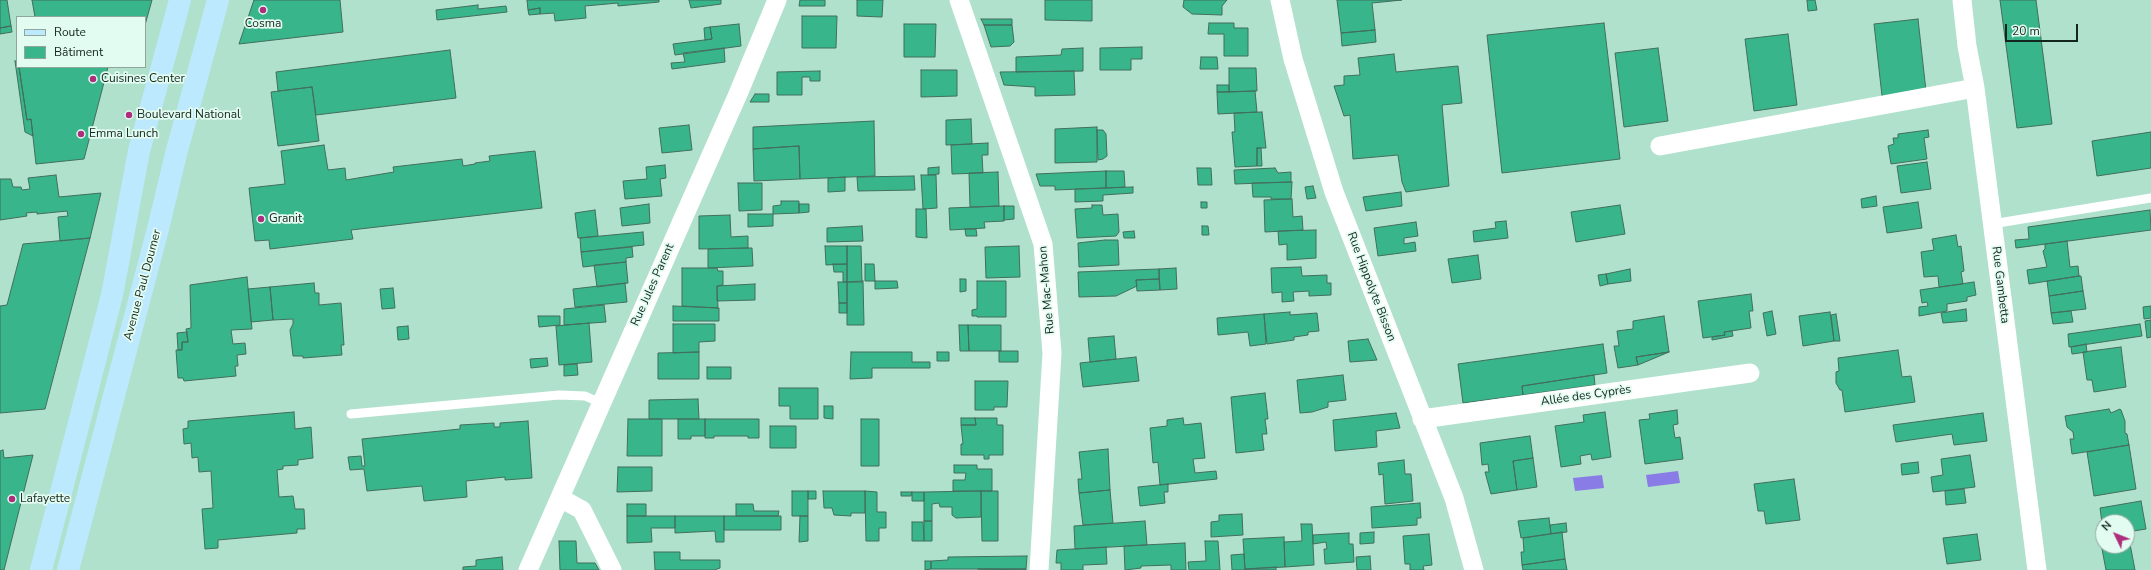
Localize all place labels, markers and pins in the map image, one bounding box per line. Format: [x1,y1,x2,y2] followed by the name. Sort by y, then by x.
[258,5,268,15] marker: Cosma
[245,17,281,31] place label: Cosma
[101,72,185,86] place label: Cuisines Center
[88,74,98,84] marker: Cuisines Center
[137,108,241,122] place label: Boulevard National
[124,110,134,120] marker: Boulevard National
[89,127,158,141] place label: Emma Lunch
[76,129,86,139] marker: Emma Lunch
[269,212,302,226] place label: Granit
[256,214,266,224] marker: Granit
[20,492,70,506] place label: Lafayette
[7,494,17,504] marker: Lafayette

